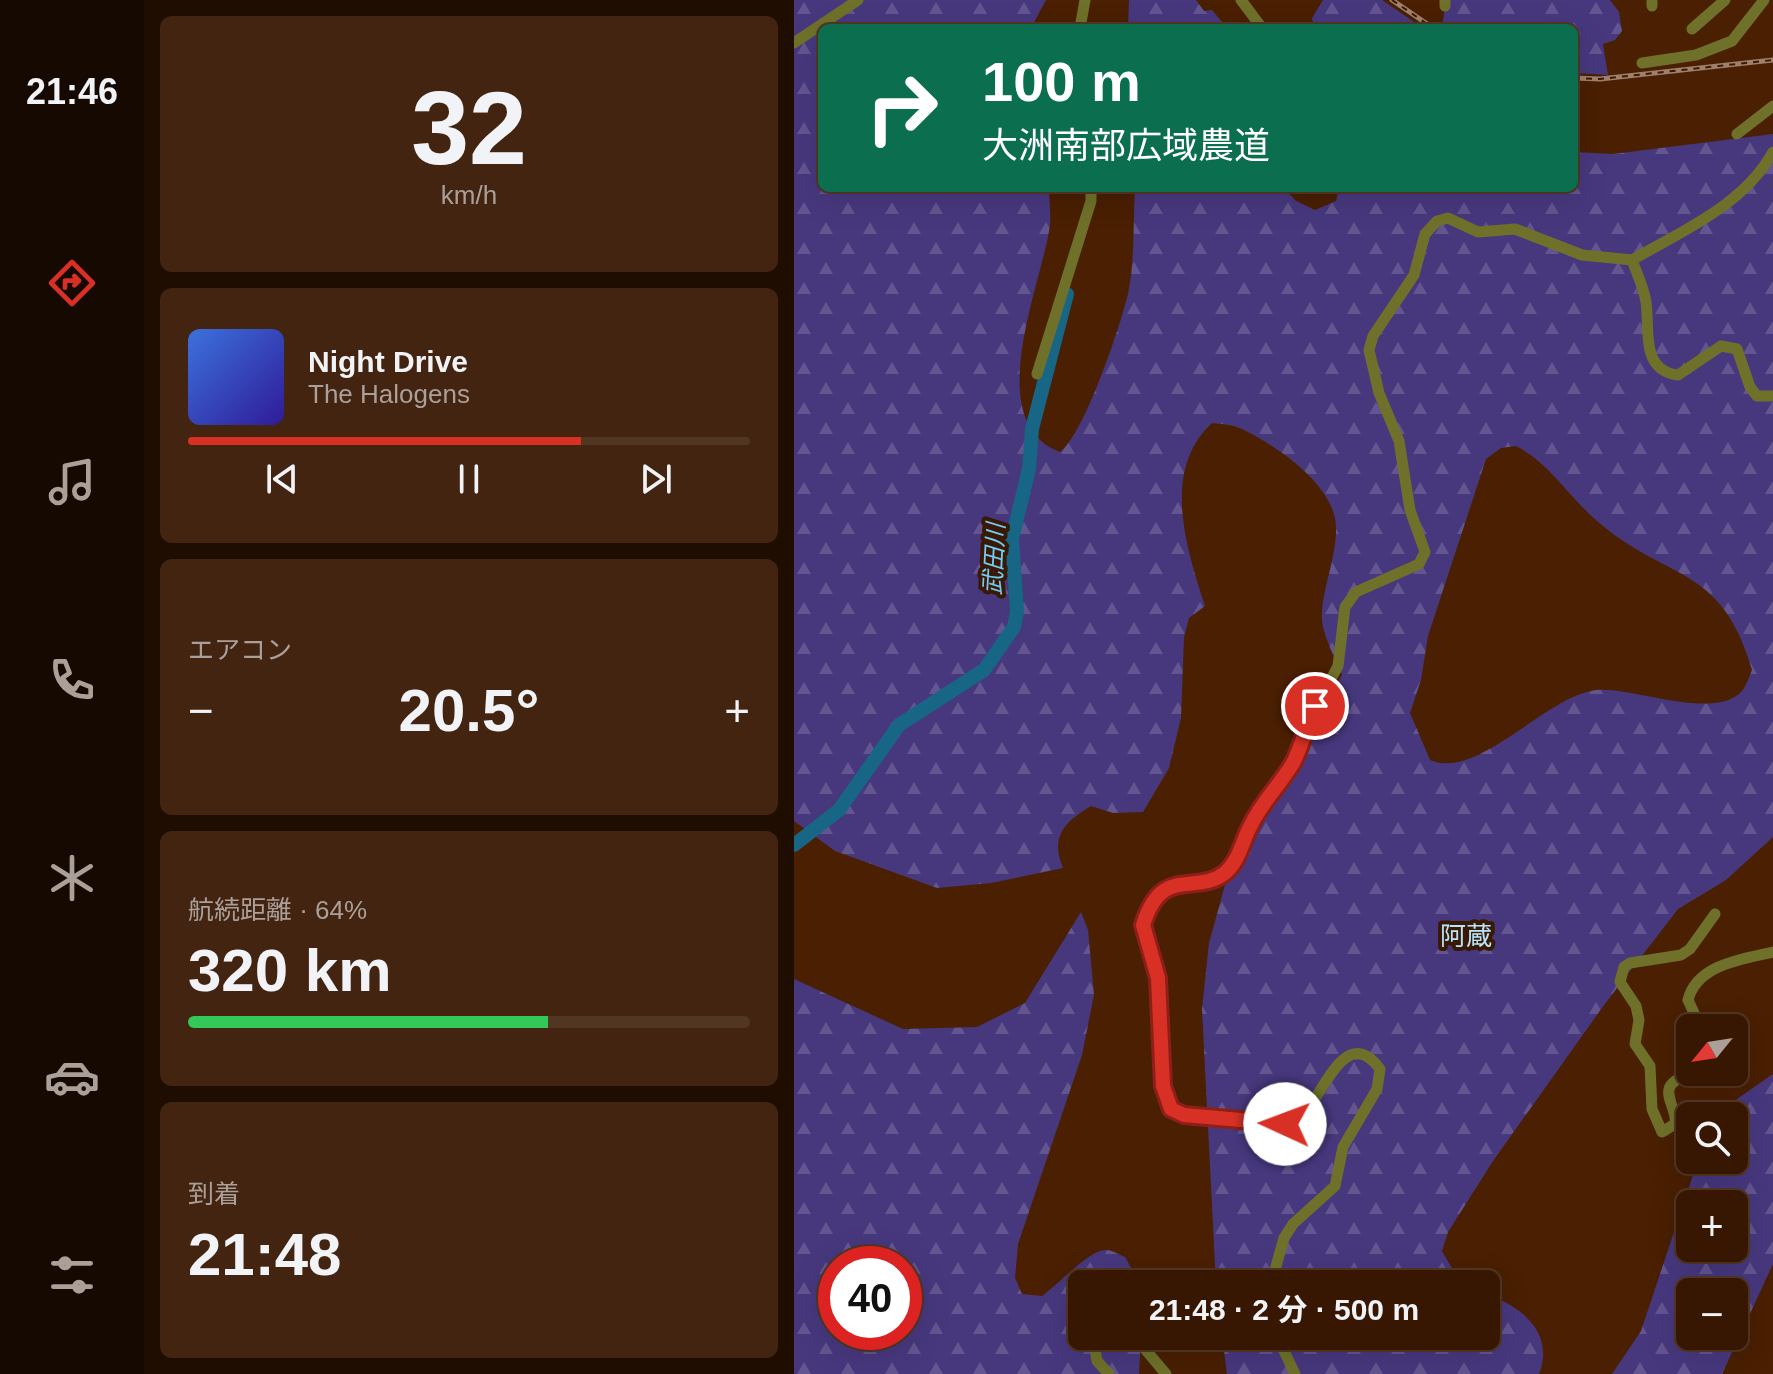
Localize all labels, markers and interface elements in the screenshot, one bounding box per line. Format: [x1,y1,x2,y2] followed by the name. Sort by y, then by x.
[982,50,1141,113] text: 100 m
[850,56,954,160] icon: right
[411,70,527,186] text: 32
[26,71,118,112] text: 21:46
[982,125,1270,166] text: 大洲南部広域農道
[441,180,497,210] text: km/h
[44,255,100,311] icon: directions
[308,345,468,378] text: Night Drive
[308,379,470,409] text: The Halogens
[44,454,100,510] icon: music
[260,457,304,501] icon: previous
[447,457,491,501] icon: pause
[634,457,678,501] icon: next
[979,519,1010,596] water label: 武田川
[188,635,292,665] text: エアコン
[44,652,100,708] icon: phone
[1281,672,1349,740] pin
[399,677,539,744] text: 20.5°
[1293,684,1337,728] icon: arrive
[188,686,214,735] text: −
[724,686,750,735] text: +
[44,850,100,906] icon: climate
[188,895,367,925] text: 航続距離 · 64%
[1440,921,1492,951] district label: 阿蔵
[188,937,392,1004] text: 320 km
[1676,1014,1748,1086] north arrow
[1676,1014,1748,1350] map controls
[44,1049,100,1105] icon: car
[1243,1082,1327,1166] position arrow
[1676,1102,1748,1174] button: search
[188,1179,240,1209] text: 到着
[1676,1190,1748,1262] button: +
[188,1221,341,1288] text: 21:48
[818,1246,922,1350] speed limit sign: 40
[44,1247,100,1303] icon: filters
[1676,1278,1748,1350] button: −
[1149,1293,1419,1326] text: 21:48 · 2 分 · 500 m

